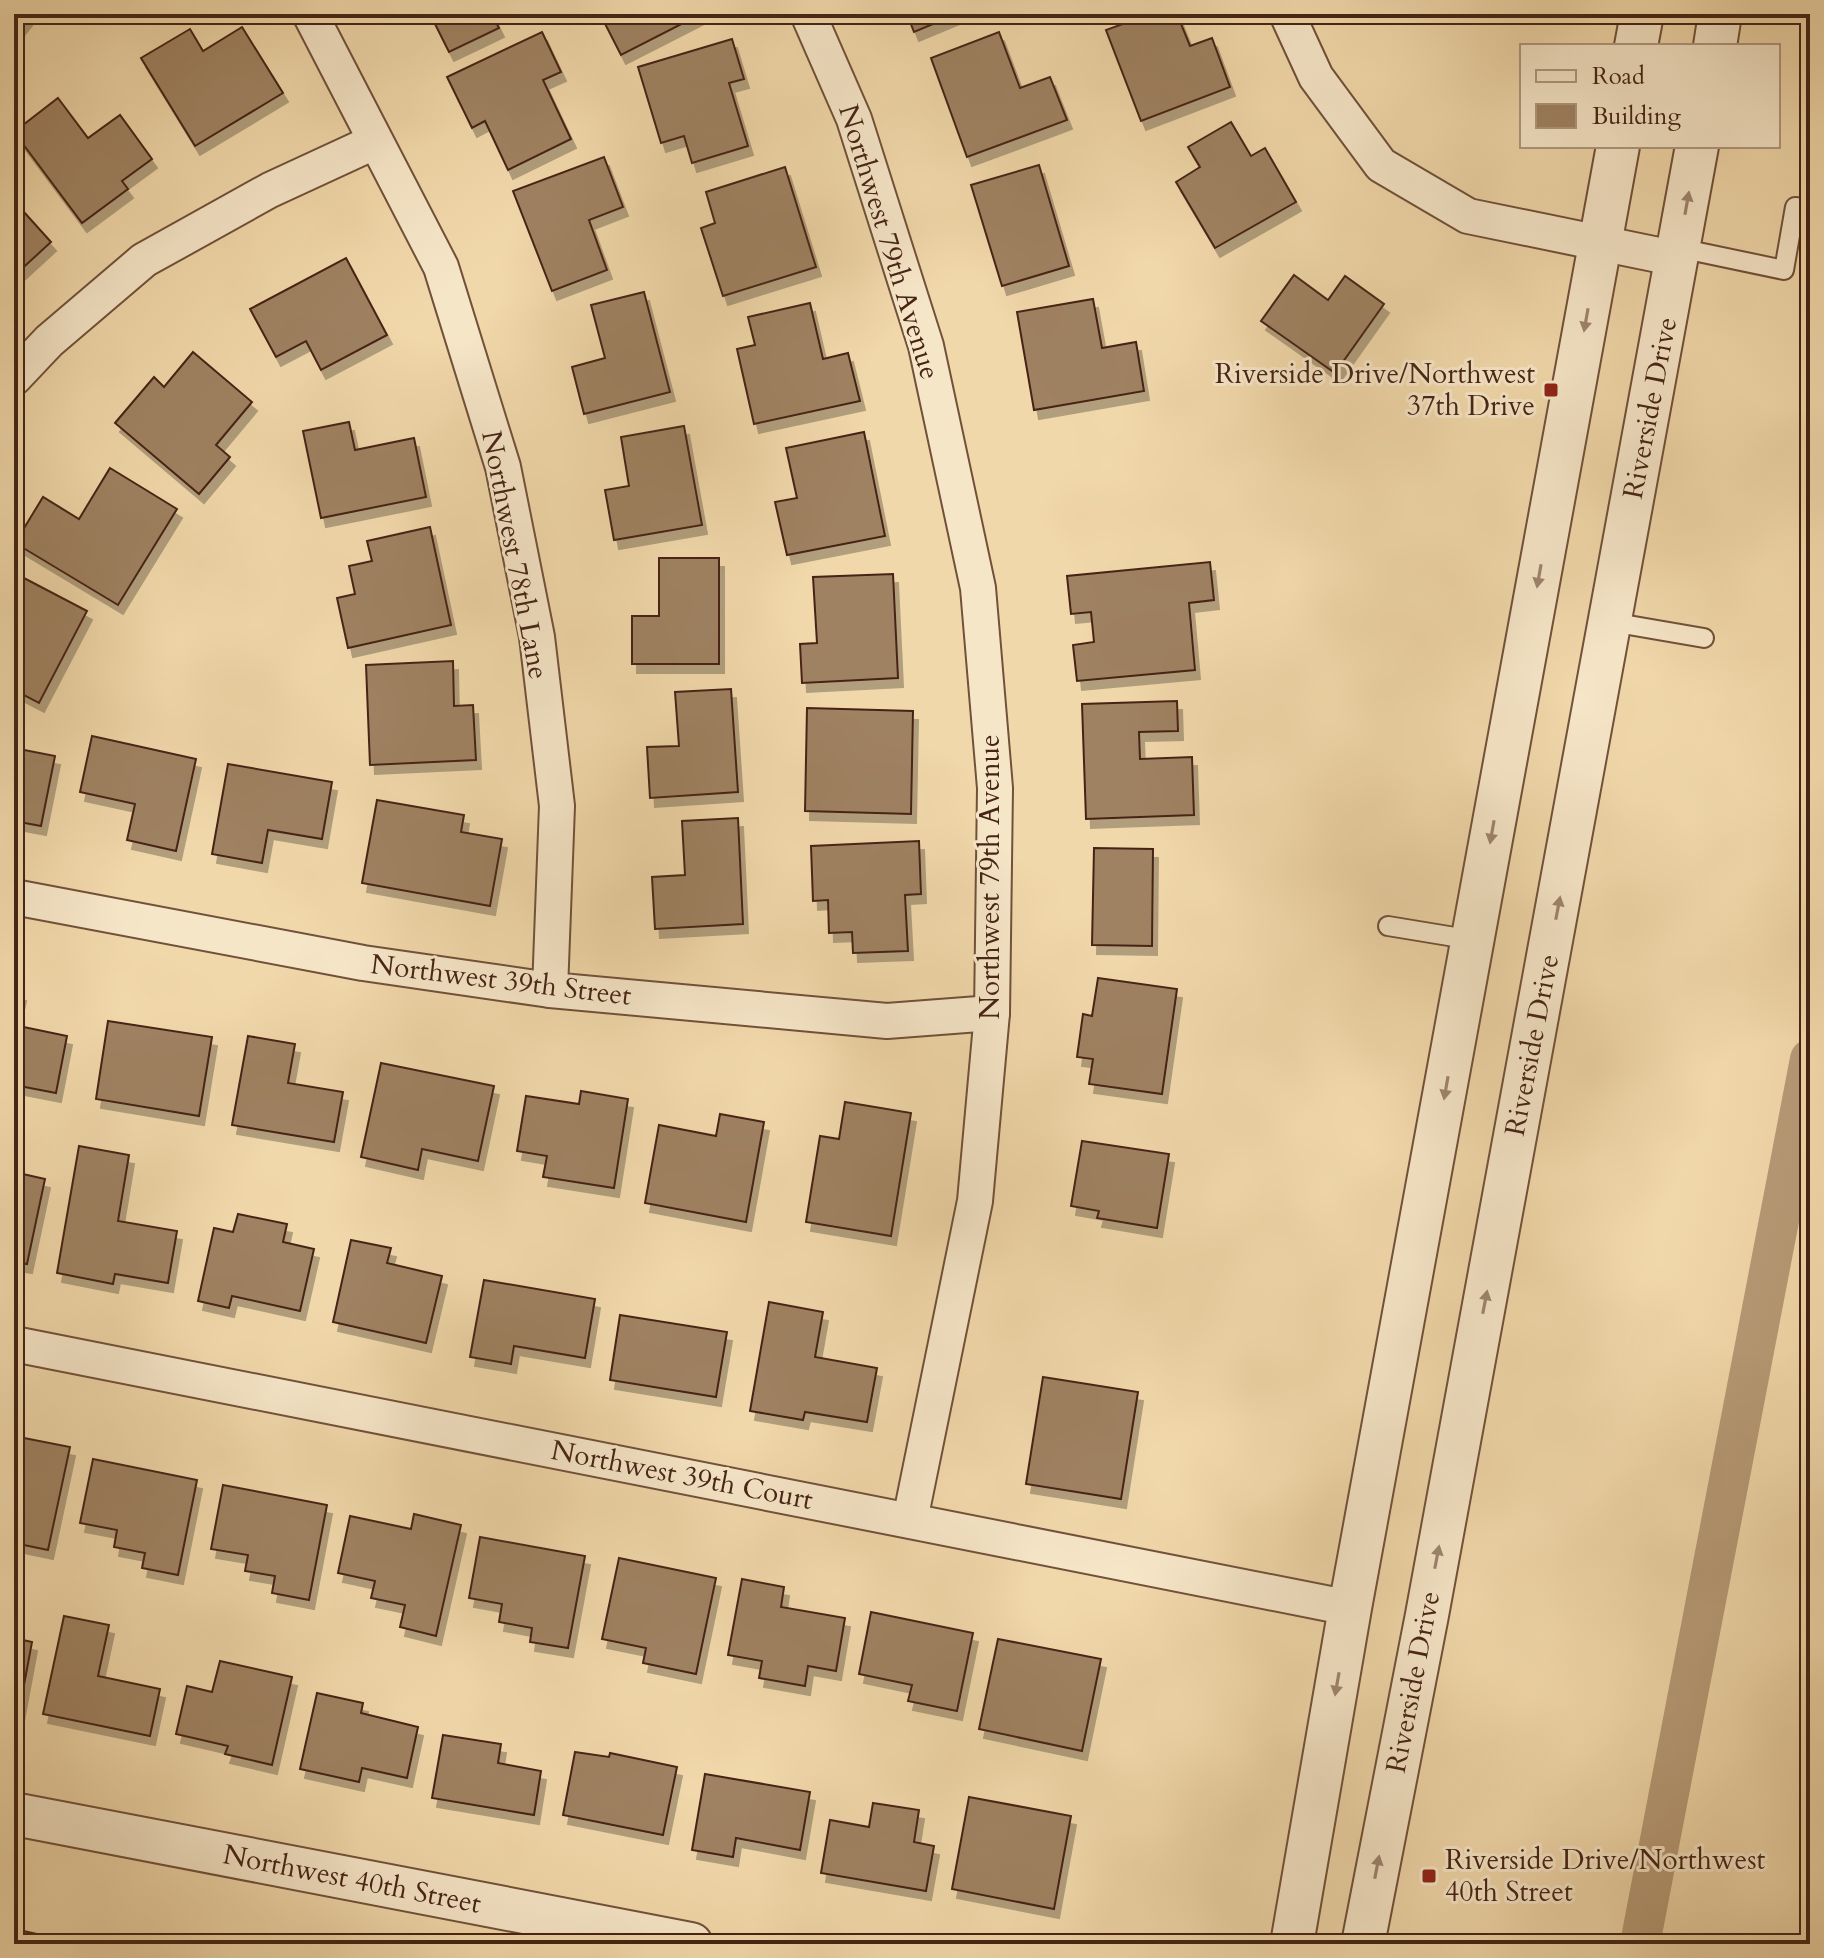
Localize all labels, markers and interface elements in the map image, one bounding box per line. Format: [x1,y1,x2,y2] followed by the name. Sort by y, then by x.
[1520,44,1780,148] legend
[1592,60,1645,93] text: Road
[829,100,949,384] street label: Northwest 79th Avenue
[1592,100,1682,133] text: Building
[1682,190,1694,215] one-way arrow
[1579,308,1591,333] one-way arrow
[1614,314,1686,502] street label: Riverside Drive
[1215,355,1535,425] place label: Riverside Drive/Northwest 37th Drive
[1542,381,1560,399] marker: Riverside Drive/Northwest 37th Drive
[472,427,558,683] street label: Northwest 78th Lane
[1533,564,1545,589] one-way arrow
[971,734,1009,1020] street label: Northwest 79th Avenue
[1486,820,1498,845] one-way arrow
[1552,895,1564,920] one-way arrow
[369,945,634,1015] street label: Northwest 39th Street
[1496,951,1568,1139] street label: Riverside Drive
[1439,1075,1451,1100] one-way arrow
[1479,1289,1491,1314] one-way arrow
[548,1431,816,1519] street label: Northwest 39th Court
[1432,1544,1444,1569] one-way arrow
[1377,1588,1449,1776] street label: Riverside Drive
[1331,1672,1343,1697] one-way arrow
[220,1835,484,1923] street label: Northwest 40th Street
[1445,1841,1766,1911] place label: Riverside Drive/Northwest 40th Street
[1372,1855,1384,1880] one-way arrow
[1420,1867,1438,1885] marker: Riverside Drive/Northwest 40th Street

